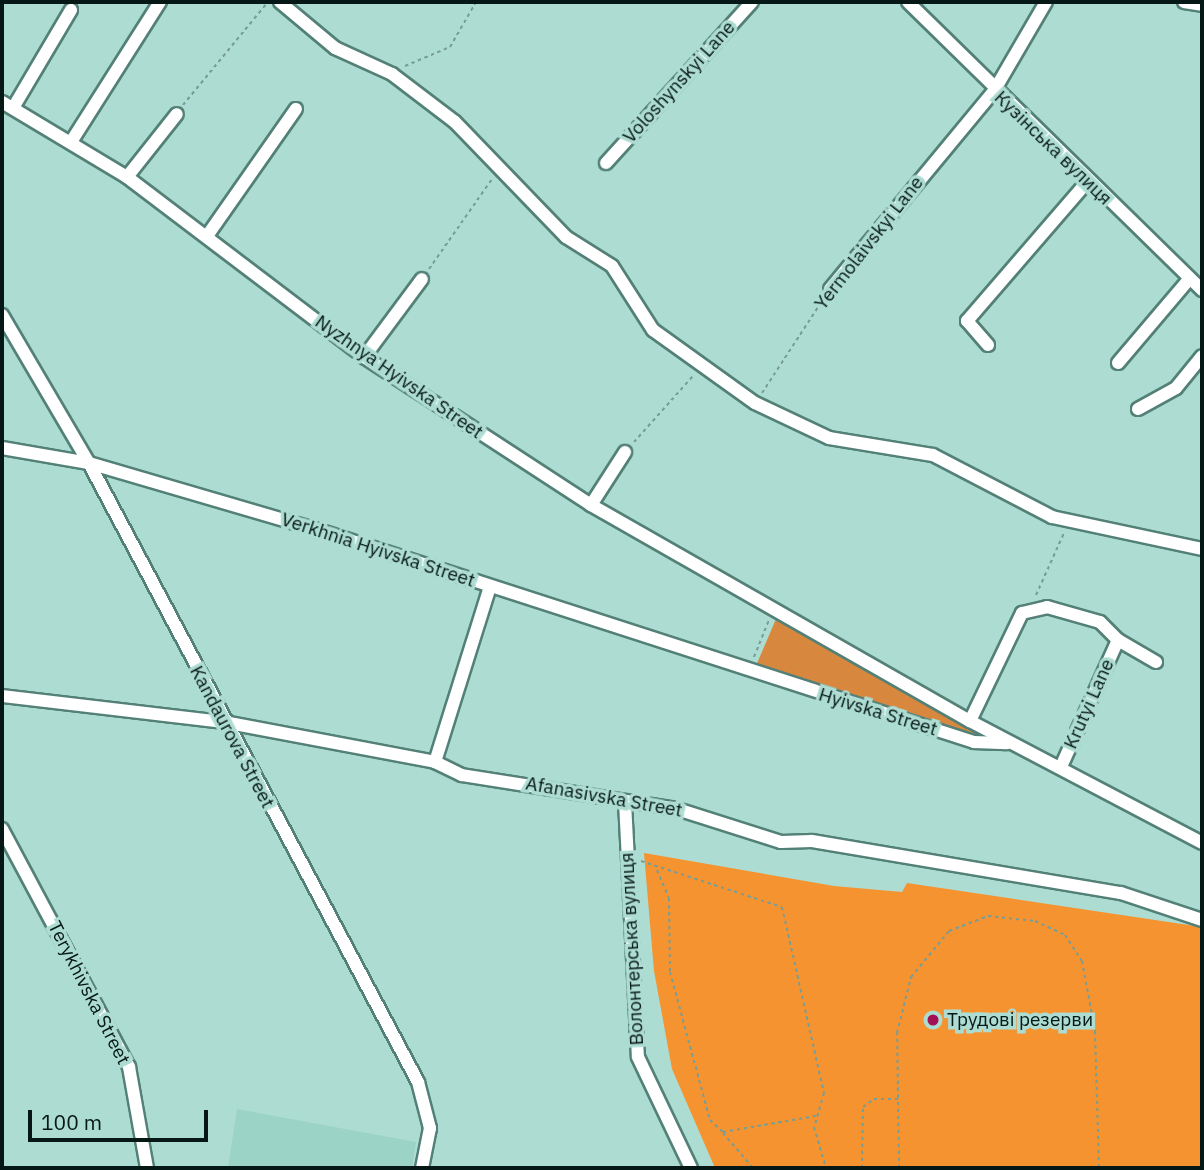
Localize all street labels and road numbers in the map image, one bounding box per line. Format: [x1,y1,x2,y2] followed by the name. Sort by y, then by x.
[618,16,740,148] street label: Voloshynskyi Lane
[990,86,1116,210] street label: Кузінська вулиця
[810,172,928,314] street label: Yermolaivskyi Lane
[311,310,487,444] street label: Nyzhnya Hyivska Street
[278,508,478,592] street label: Verkhnia Hyivska Street
[1059,656,1119,752] street label: Krutyi Lane
[185,662,279,812] street label: Kandaurova Street
[816,683,940,741] street label: Hyivska Street
[524,772,684,822] street label: Afanasivska Street
[616,852,648,1046] street label: Волонтерська вулиця
[43,918,135,1068] street label: Terykhivska Street

